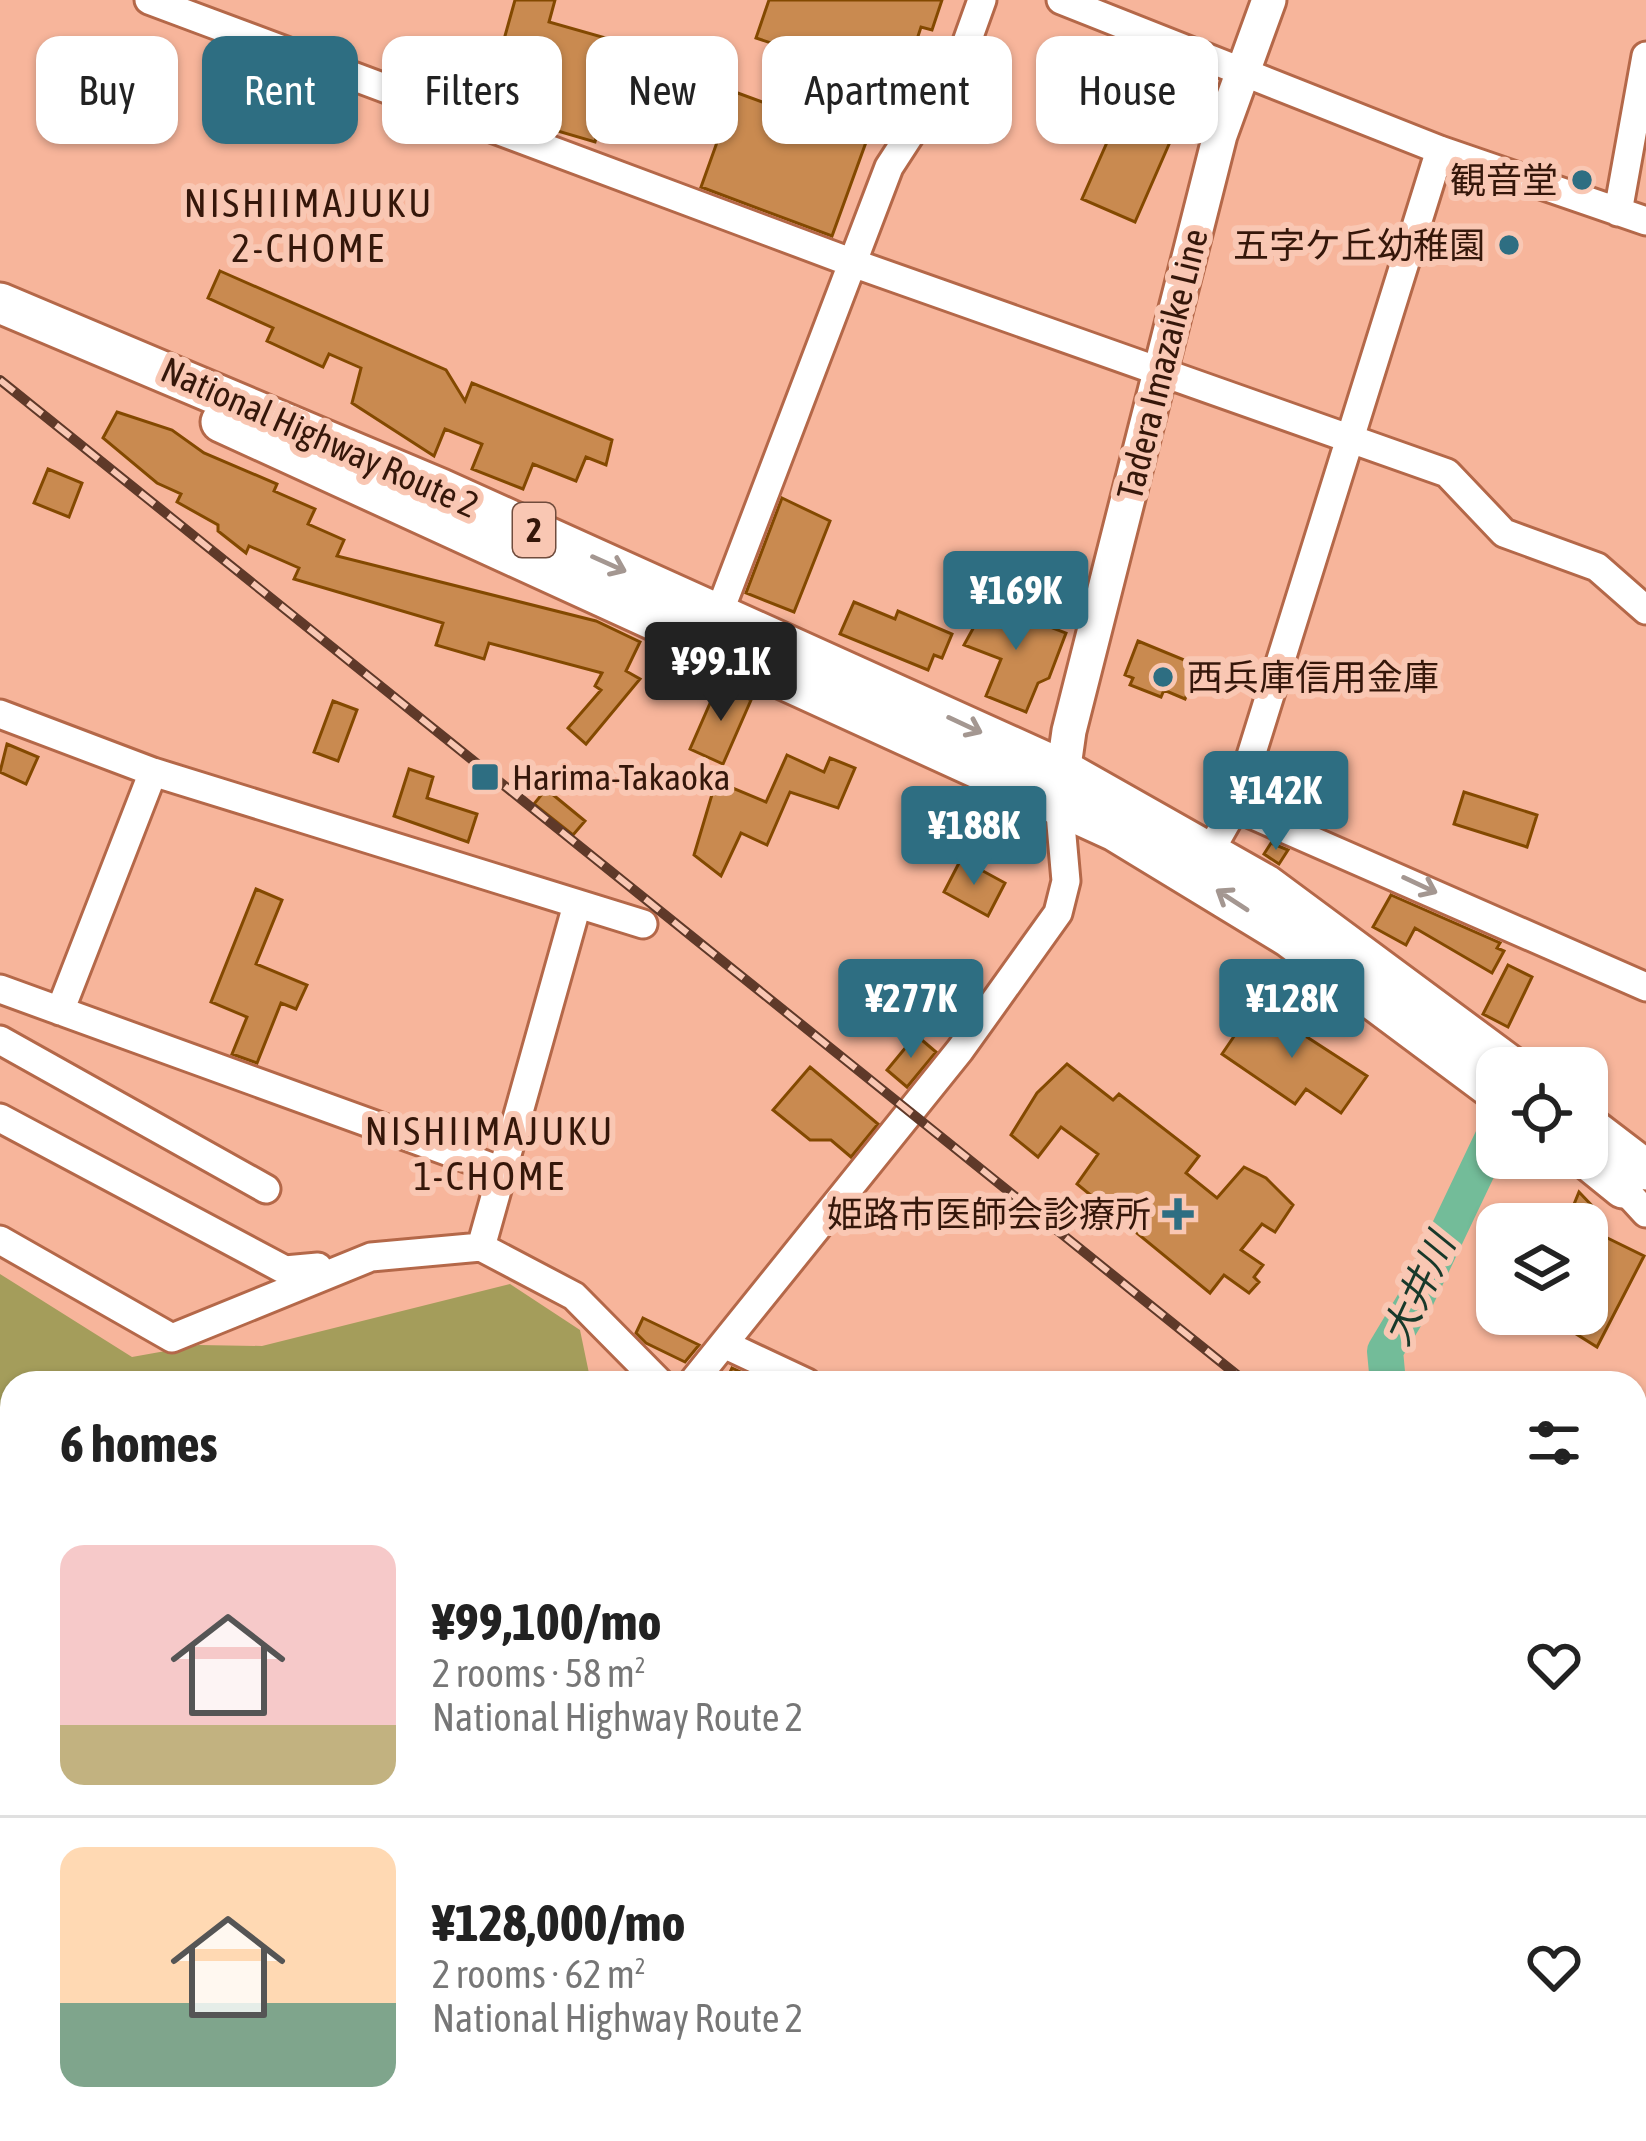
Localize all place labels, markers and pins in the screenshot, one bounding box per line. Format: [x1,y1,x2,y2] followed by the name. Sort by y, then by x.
[1450,159,1558,201] place label: 観音堂
[1569,167,1595,193] marker: 観音堂
[1233,224,1485,266] place label: 五字ケ丘幼稚園
[1496,232,1522,258] marker: 五字ケ丘幼稚園
[932,551,1100,653] pin: ¥169K
[623,622,819,724] pin: ¥99.1K
[1187,656,1439,698] place label: 西兵庫信用金庫
[1150,664,1176,690] marker: 西兵庫信用金庫
[1192,751,1360,853] pin: ¥142K
[512,756,731,798] place label: Harima-Takaoka
[469,761,501,793] marker: Harima-Takaoka
[890,786,1058,888] pin: ¥188K
[827,959,995,1061] pin: ¥277K
[1208,959,1376,1061] pin: ¥128K
[827,1193,1151,1235] place label: 姫路市医師会診療所
[1162,1198,1194,1230] marker: 姫路市医師会診療所

